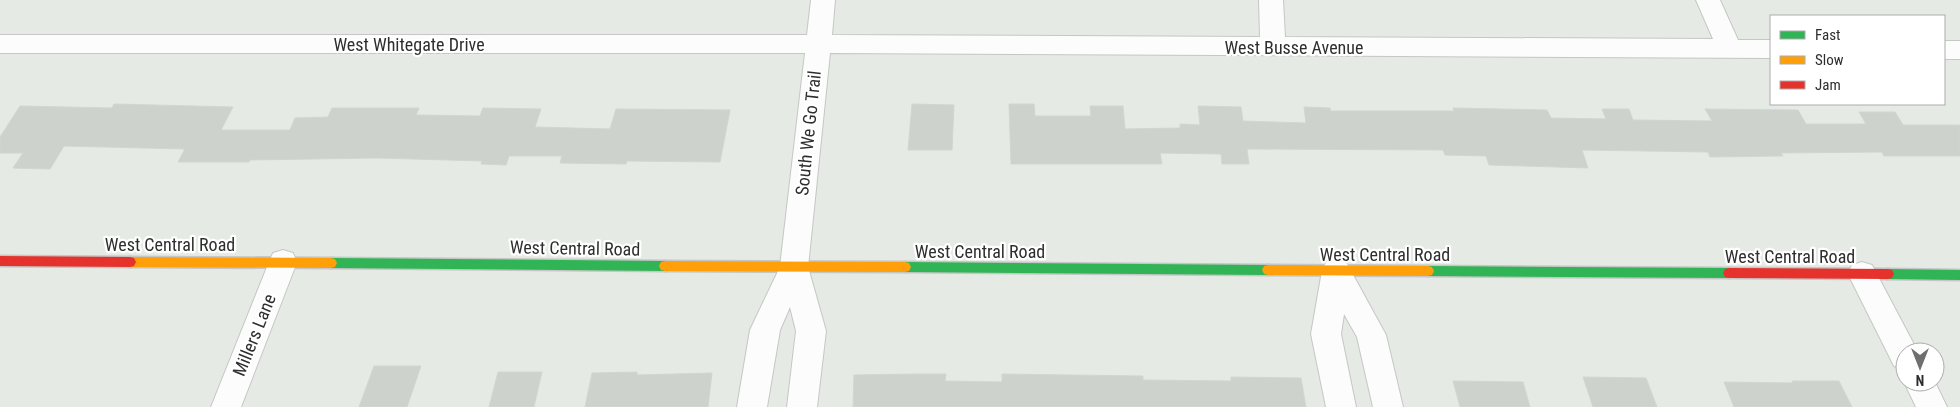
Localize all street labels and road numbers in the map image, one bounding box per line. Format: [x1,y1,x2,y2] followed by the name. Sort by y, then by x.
[333,34,485,55] street label: West Whitegate Drive
[1225,37,1363,58] street label: West Busse Avenue
[791,70,825,196] street label: South We Go Trail
[105,234,235,255] street label: West Central Road
[510,236,640,260] street label: West Central Road
[915,241,1045,262] street label: West Central Road
[1320,244,1450,265] street label: West Central Road
[1725,246,1855,267] street label: West Central Road
[228,291,280,379] street label: Millers Lane

